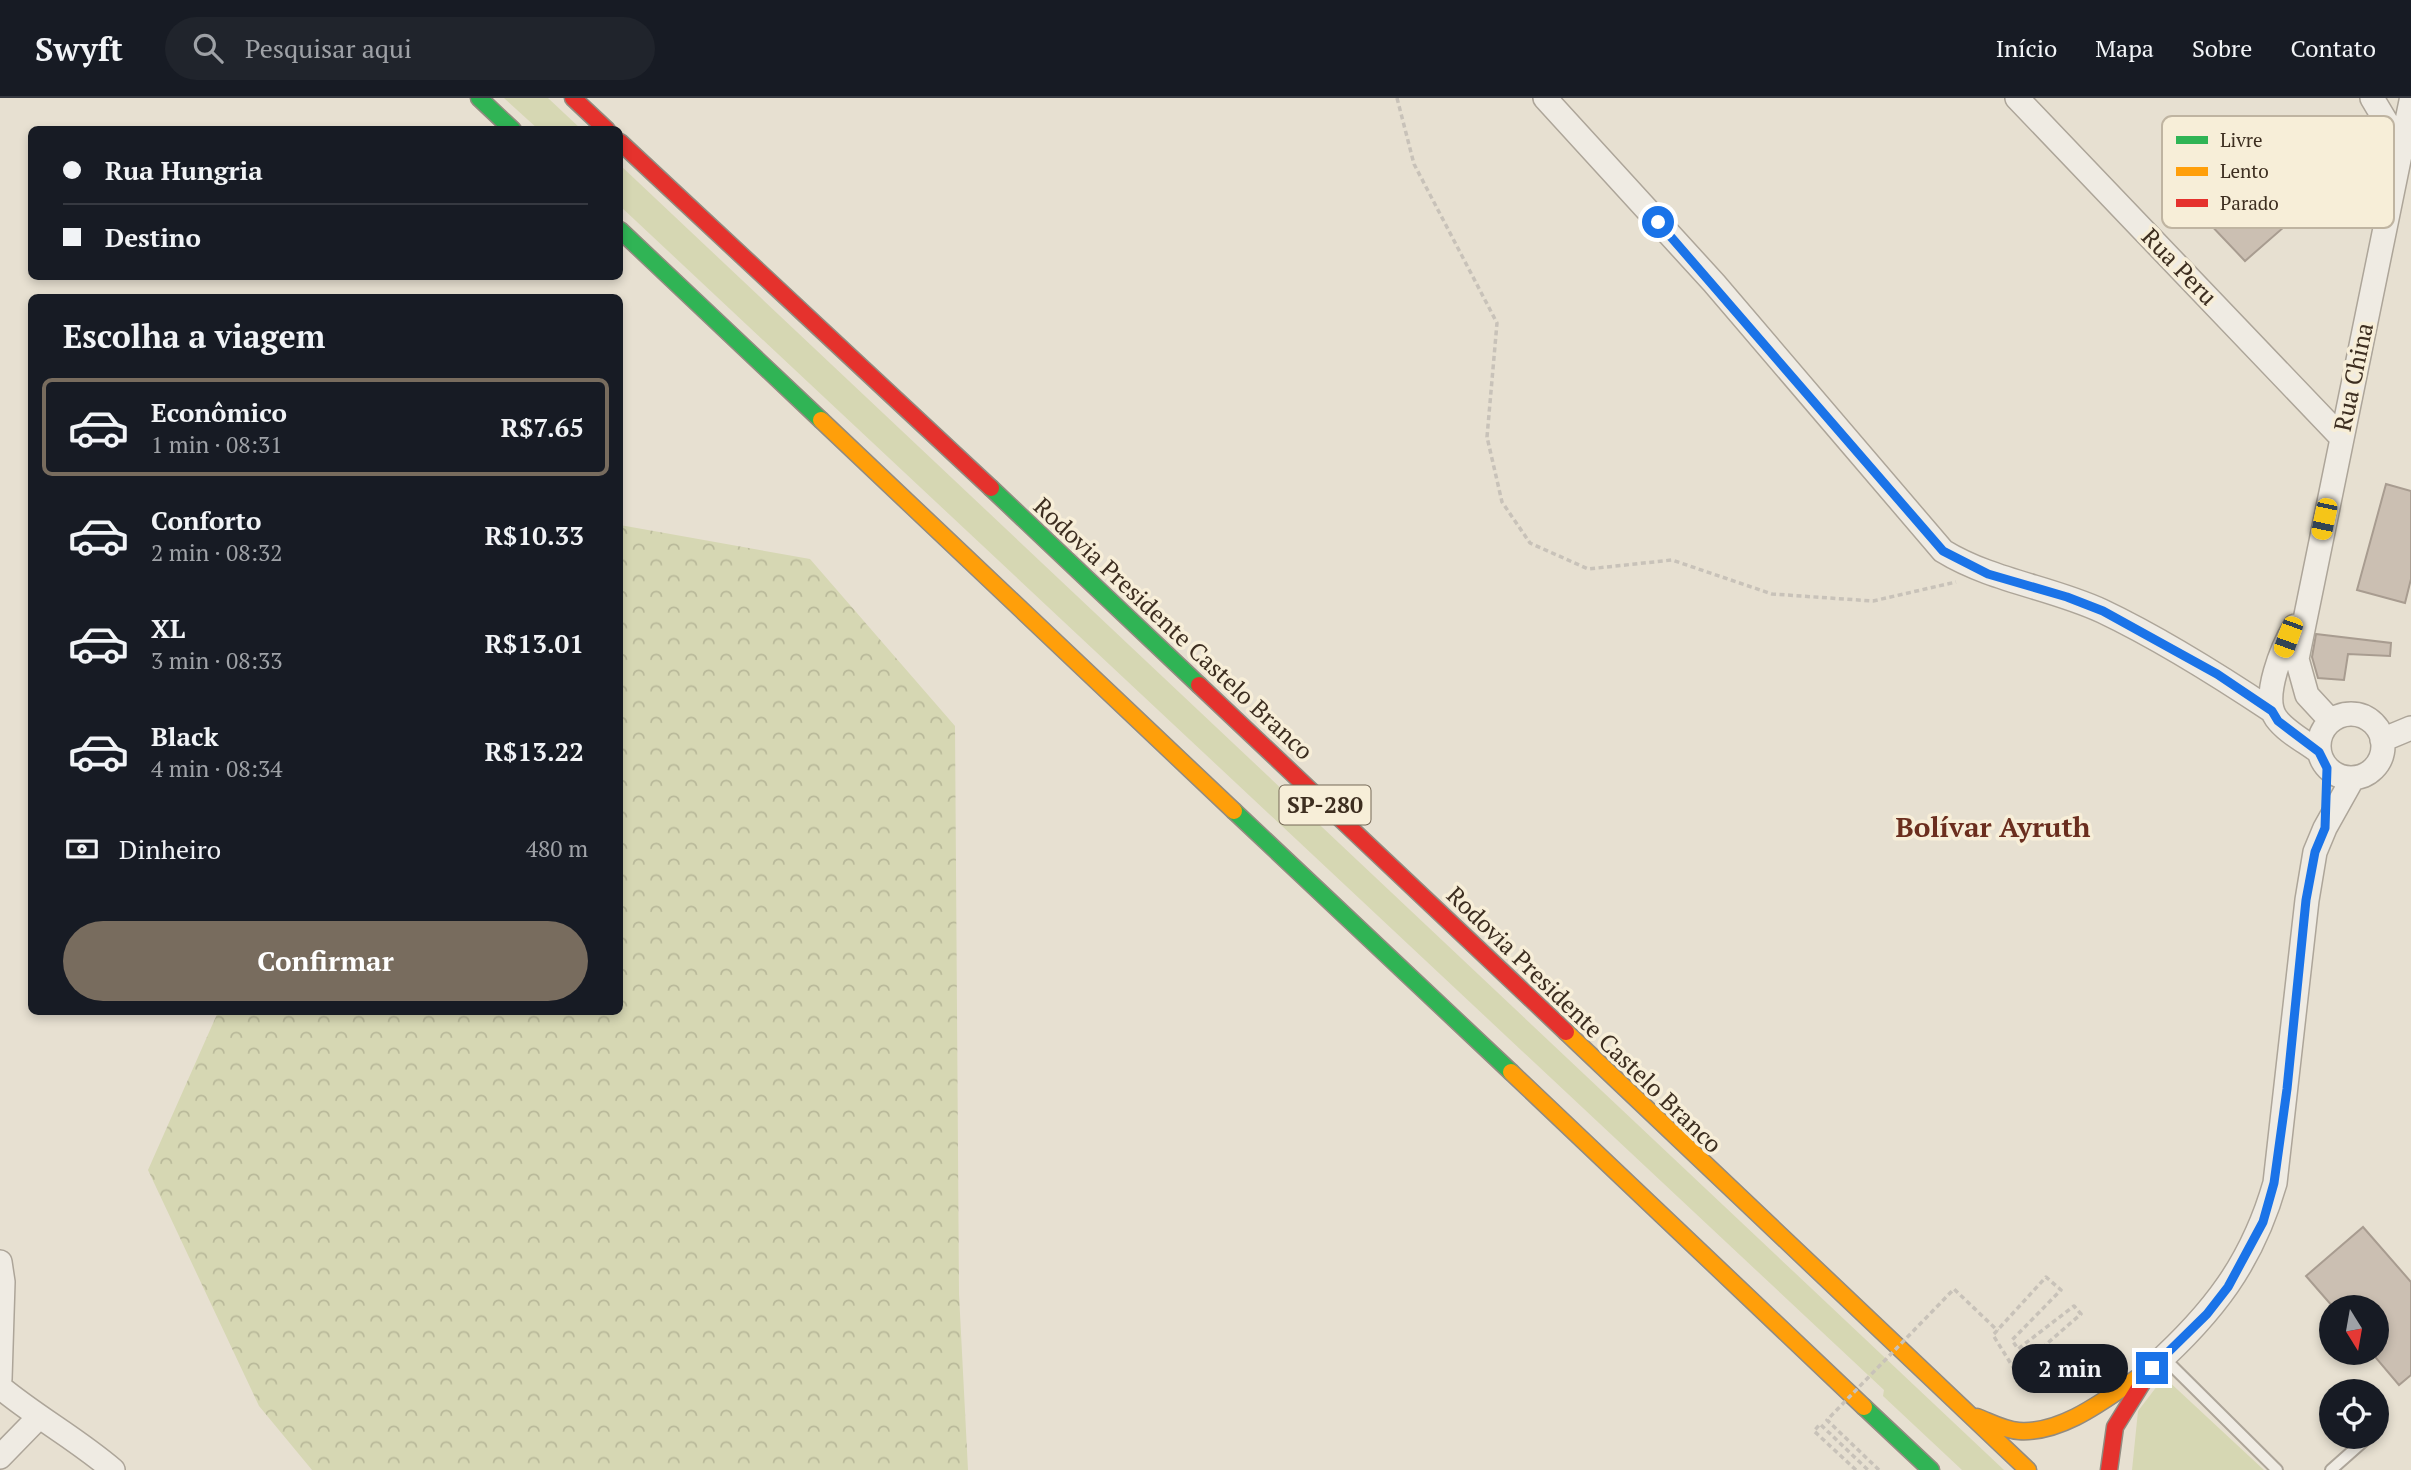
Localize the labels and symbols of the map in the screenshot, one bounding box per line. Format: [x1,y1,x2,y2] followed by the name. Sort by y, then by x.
[2162,116,2394,228] legend
[2220,127,2263,152] text: Livre
[2220,158,2269,183] text: Lento
[2220,190,2279,215] text: Parado
[1642,206,1674,238] route start
[2135,221,2225,312] street label: Rua Peru
[2326,320,2380,434] street label: Rua China
[1027,490,1320,766] street label: Rodovia Presidente Castelo Branco
[2310,496,2339,542] car
[2271,614,2306,660] car
[1280,786,1370,824] road number: SP-280
[1895,808,2091,845] district label: Bolívar Ayruth
[1440,879,1729,1160] street label: Rodovia Presidente Castelo Branco
[2319,1295,2389,1365] north arrow
[2012,1344,2128,1392] callout: 2 min
[2136,1352,2168,1384] route end

